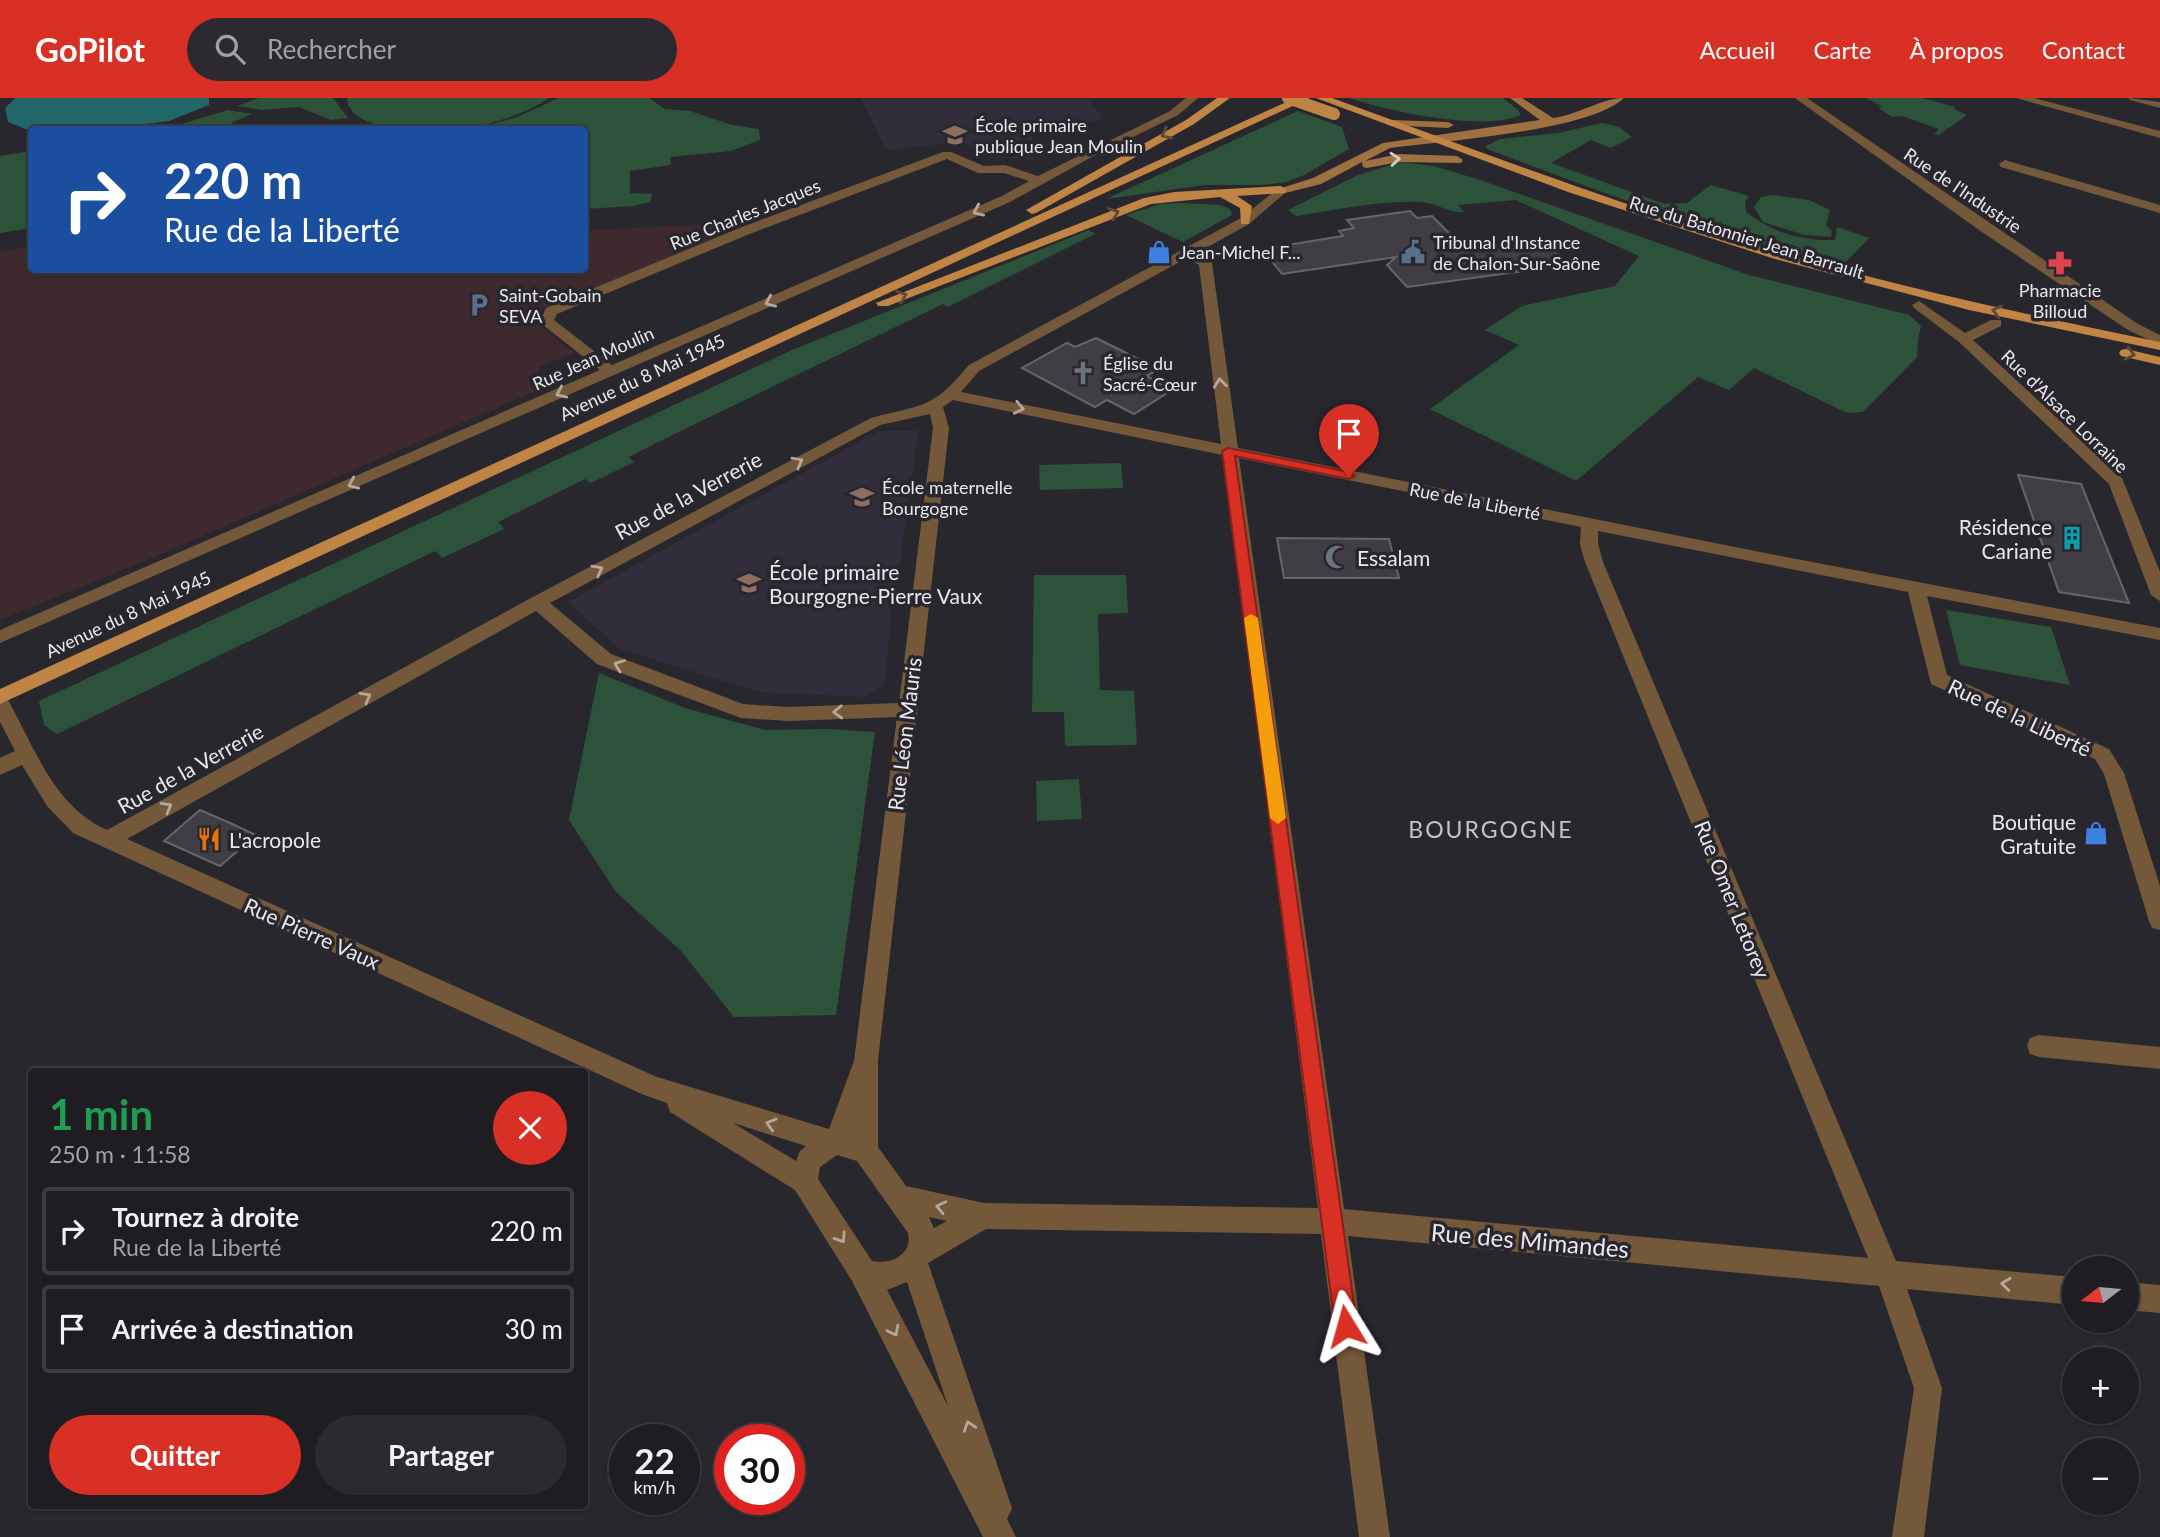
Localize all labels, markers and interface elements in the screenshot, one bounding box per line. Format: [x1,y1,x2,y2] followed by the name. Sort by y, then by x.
[187,18,677,81] search box
[35,29,145,69] text: GoPilot
[211,30,249,68] icon: search
[267,33,396,65] text: Rechercher
[1699,35,1775,64] text: Accueil
[1813,35,1871,64] text: Carte
[1909,35,2004,64] text: À propos
[2042,35,2125,64] text: Contact
[975,114,1143,157] place label: École primaire publique Jean Moulin
[941,121,969,149] school or university icon: École primaire publique Jean Moulin
[1161,126,1173,140] one-way arrow
[1900,143,2026,237] street label: Rue de l'Industrie
[164,151,302,209] text: 220 m
[1389,151,1401,166] one-way arrow
[49,154,140,245] icon: right
[667,174,824,254] street label: Rue Charles Jacques
[1627,191,1868,283] street label: Rue du Batonnier Jean Barrault
[973,203,985,217] one-way arrow
[1107,207,1119,221] one-way arrow
[164,210,400,249] text: Rue de la Liberté
[1433,231,1600,274] place label: Tribunal d'Instance de Chalon-Sur-Saône
[1145,238,1173,266] shop icon: Jean-Michel F...
[1399,238,1427,266] public building icon: Tribunal d'Instance de Chalon-Sur-Saône
[1179,241,1301,263] place label: Jean-Michel F...
[2046,249,2074,277] pharmacy icon: Pharmacie Billoud
[2019,279,2101,322] place label: Pharmacie Billoud
[499,284,602,327] place label: Saint-Gobain SEVA
[895,290,907,304] one-way arrow
[465,291,493,319] parking icon: Saint-Gobain SEVA
[764,294,777,308] one-way arrow
[1991,305,2003,319] one-way arrow
[529,321,657,395] street label: Rue Jean Moulin
[556,329,728,425] street label: Avenue du 8 Mai 1945
[1997,345,2133,477] street label: Rue d'Alsace Lorraine
[2124,346,2136,360] one-way arrow
[1103,352,1197,395] place label: Église du Sacré-Cœur
[1069,359,1097,387] church icon: Église du Sacré-Cœur
[1212,378,1227,389] one-way arrow
[556,385,568,399] one-way arrow
[1013,400,1025,415] one-way arrow
[1319,404,1379,476] pin
[1330,415,1368,453] icon: arrive
[610,446,766,544] street label: Rue de la Verrerie
[791,457,803,470] one-way arrow
[347,476,360,490] one-way arrow
[882,476,1013,519] place label: École maternelle Bourgogne
[1408,478,1542,524] street label: Rue de la Liberté
[848,483,876,511] school or university icon: École maternelle Bourgogne
[1959,514,2052,563] place label: Résidence Cariane
[2058,524,2086,552] building icon: Résidence Cariane
[1323,543,1351,571] mosque icon: Essalam
[1357,545,1430,570] place label: Essalam
[769,559,983,608] place label: École primaire Bourgogne-Pierre Vaux
[590,564,603,578] one-way arrow
[42,566,214,662] street label: Avenue du 8 Mai 1945
[735,569,763,597] school or university icon: École primaire Bourgogne-Pierre Vaux
[882,656,926,812] street label: Rue Léon Mauris
[613,659,625,673] one-way arrow
[1945,673,2095,761] street label: Rue de la Liberté
[359,692,371,705] one-way arrow
[832,705,843,720] one-way arrow
[113,718,267,818] street label: Rue de la Verrerie
[160,802,172,815] one-way arrow
[1991,809,2076,858] place label: Boutique Gratuite
[1408,815,1574,843] district label: BOURGOGNE
[1690,817,1776,982] street label: Rue Omer Letorey
[2082,819,2110,847] shop icon: Boutique Gratuite
[195,825,223,853] restaurant icon: L'acropole
[229,827,321,852] place label: L'acropole
[240,892,384,974] street label: Rue Pierre Vaux
[49,1089,153,1139] text: 1 min
[493,1091,567,1165] button: close
[765,1117,777,1132] one-way arrow
[49,1140,191,1168] text: 250 m · 11:58
[935,1200,947,1215] one-way arrow
[112,1201,299,1233] text: Tournez à droite
[53,1212,91,1250] icon: right
[490,1215,563,1247] text: 220 m
[1430,1217,1630,1263] street label: Rue des Mimandes
[833,1231,846,1244] one-way arrow
[112,1233,282,1261] text: Rue de la Liberté
[2062,1256,2138,1334] north arrow
[2062,1256,2139,1515] map controls
[2000,1276,2012,1291] one-way arrow
[1309,1289,1383,1363] position arrow
[53,1310,91,1348] icon: arrive
[112,1313,354,1345] text: Arrivée à destination
[505,1313,563,1345] text: 30 m
[885,1324,899,1336] one-way arrow
[2062,1347,2139,1424] button: +
[49,1415,301,1495] button: Quitter
[315,1415,567,1495] button: Partager
[963,1420,977,1432] one-way arrow
[714,1424,805,1515] speed limit sign: 30
[2062,1438,2139,1515] button: −
[634,1439,675,1481] text: 22
[633,1476,676,1498] text: km/h

